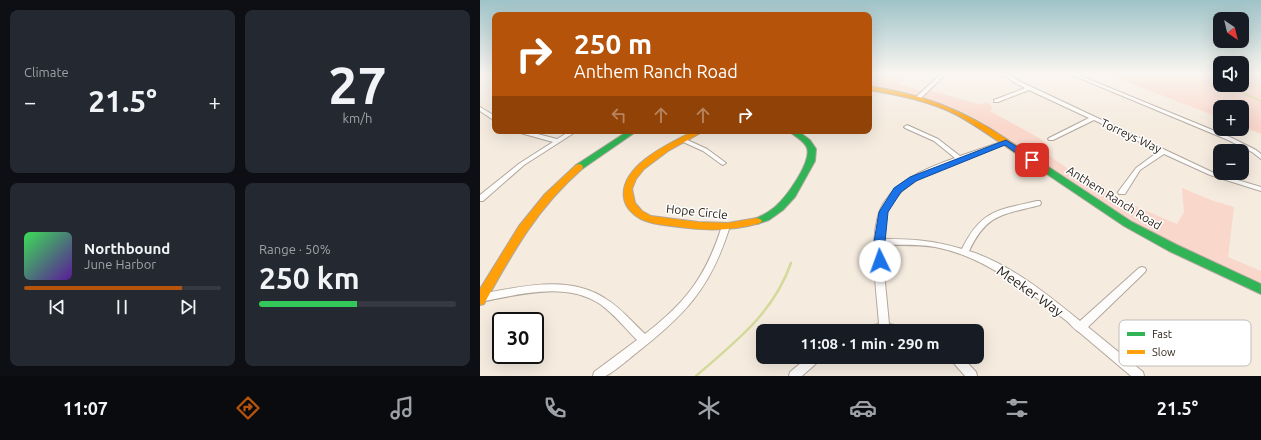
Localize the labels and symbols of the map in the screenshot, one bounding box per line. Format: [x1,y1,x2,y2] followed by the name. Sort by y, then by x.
[1213,12,1249,48] north arrow
[1099,116,1164,155] street label: Torreys Way
[1015,143,1049,177] pin
[1064,163,1164,232] street label: Anthem Ranch Road
[666,202,729,221] street label: Hope Circle
[859,240,901,282] position arrow
[994,262,1066,320] street label: Meeker Way
[492,312,544,364] speed limit sign: 30
[1119,320,1251,366] legend
[1152,328,1173,340] text: Fast
[1152,346,1176,358] text: Slow

